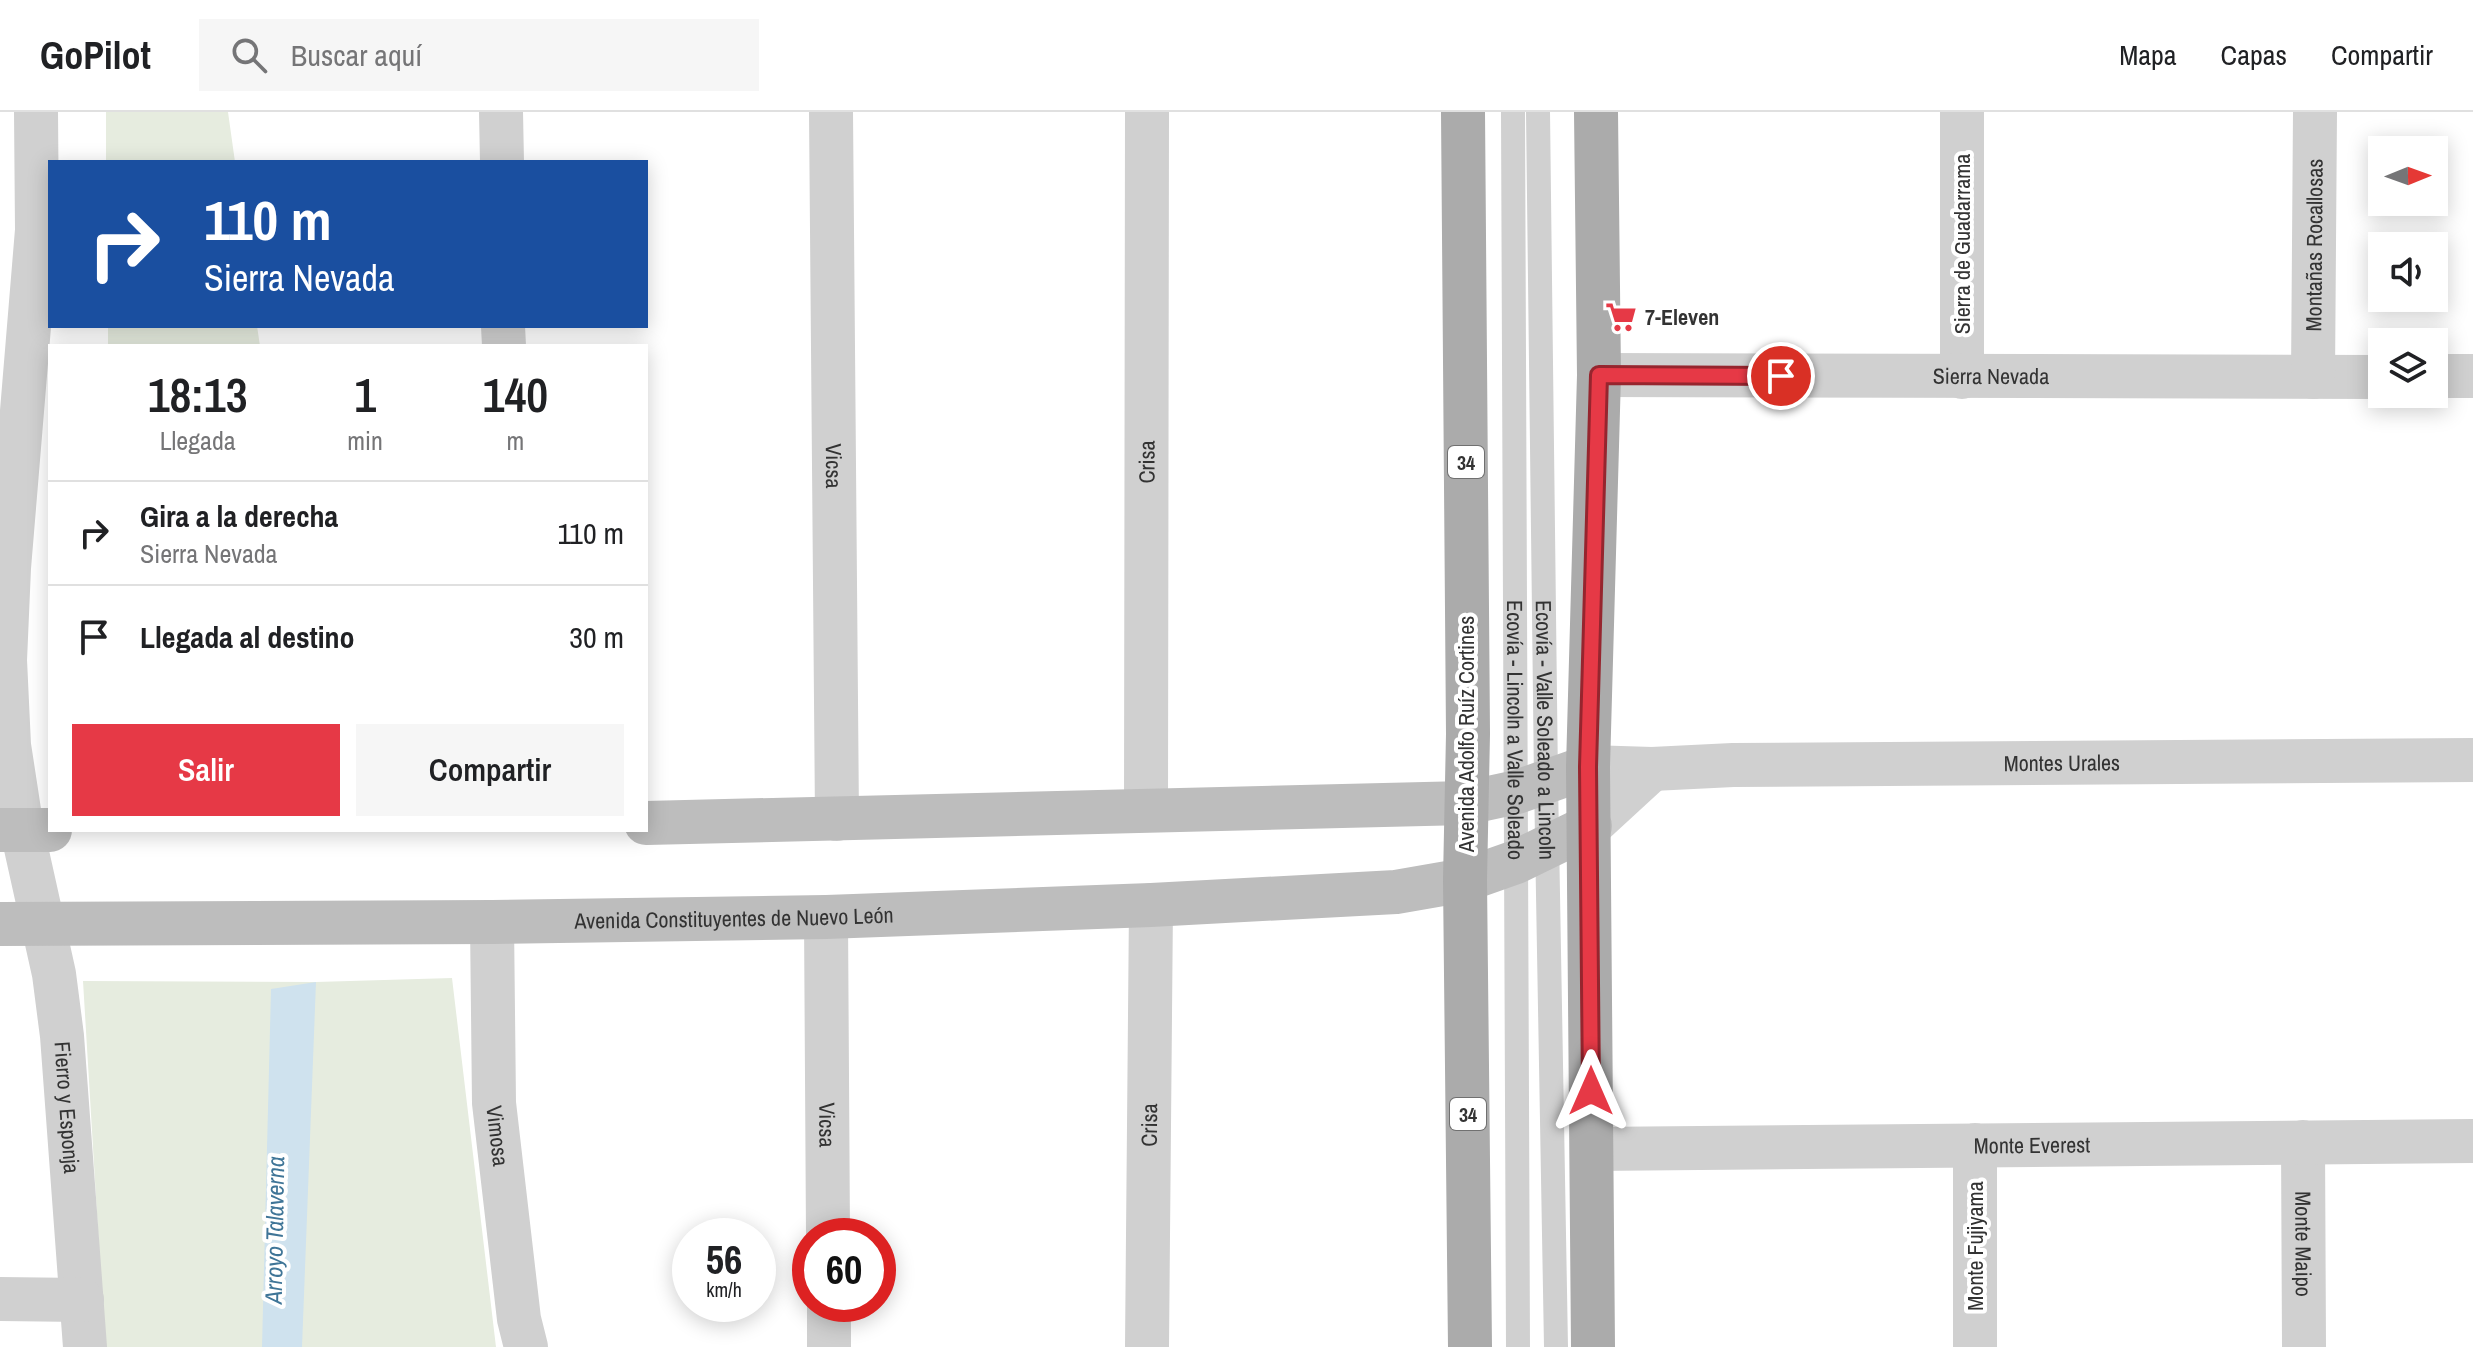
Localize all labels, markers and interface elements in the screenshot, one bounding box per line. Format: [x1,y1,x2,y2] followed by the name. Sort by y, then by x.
[199,19,759,91] search box
[40,30,151,81] text: GoPilot
[227,33,271,77] icon: search
[291,35,422,75] text: Buscar aquí
[2119,36,2177,74] text: Mapa
[2221,36,2287,74] text: Capas
[2331,36,2433,74] text: Compartir
[2368,136,2448,216] north arrow
[2368,136,2448,408] map controls
[1947,154,1977,334] street label: Sierra de Guadarrama
[2298,159,2330,331] street label: Montañas Rocallosas
[204,182,332,257] text: 110 m
[72,192,176,296] icon: right
[2368,232,2448,312] button: sound
[204,254,394,302] text: Sierra Nevada
[1604,300,1638,334] supermarket icon: 7-Eleven
[1645,302,1719,332] place label: 7-Eleven
[2368,328,2448,408] button: layers
[1747,342,1815,410] pin
[1759,354,1803,398] icon: arrive
[1933,361,2049,391] street label: Sierra Nevada
[148,362,248,427] text: 18:13
[354,362,376,427] text: 1
[483,362,548,427] text: 140
[160,423,236,458] text: Llegada
[347,423,383,458] text: min
[507,423,524,458] text: m
[1131,440,1162,484] street label: Crisa
[819,443,849,489] street label: Vicsa
[1448,446,1484,478] road number: 34
[140,496,338,536] text: Gira a la derecha
[72,511,116,555] icon: right
[557,513,624,553] text: 110 m
[140,536,277,571] text: Sierra Nevada
[1500,600,1531,860] street label: Ecovía - Lincoln a Valle Soleado
[1529,600,1562,860] street label: Ecovía - Valle Soleado a Lincoln
[72,615,116,659] icon: arrive
[1451,616,1481,853] street label: Avenida Adolfo Ruíz Cortines
[140,617,355,657] text: Llegada al destino
[569,617,624,657] text: 30 m
[72,724,340,816] button: Salir
[356,724,624,816] button: Compartir
[2004,747,2120,778] street label: Montes Urales
[573,900,894,936] street label: Avenida Constituyentes de Nuevo León
[47,1040,87,1175] street label: Fierro y Esponja
[1549,1049,1633,1133] position arrow
[1450,1098,1486,1130] road number: 34
[812,1102,842,1148] street label: Vicsa
[1134,1103,1164,1147] street label: Crisa
[479,1104,516,1168] street label: Vimosa
[1974,1129,2090,1161] street label: Monte Everest
[257,1156,291,1305] water label: Arroyo Talaverna
[1960,1181,1990,1311] street label: Monte Fujiyama
[2288,1191,2319,1297] street label: Monte Maipo
[792,1218,896,1322] speed limit sign: 60
[706,1233,742,1286] text: 56
[706,1276,742,1303] text: km/h

